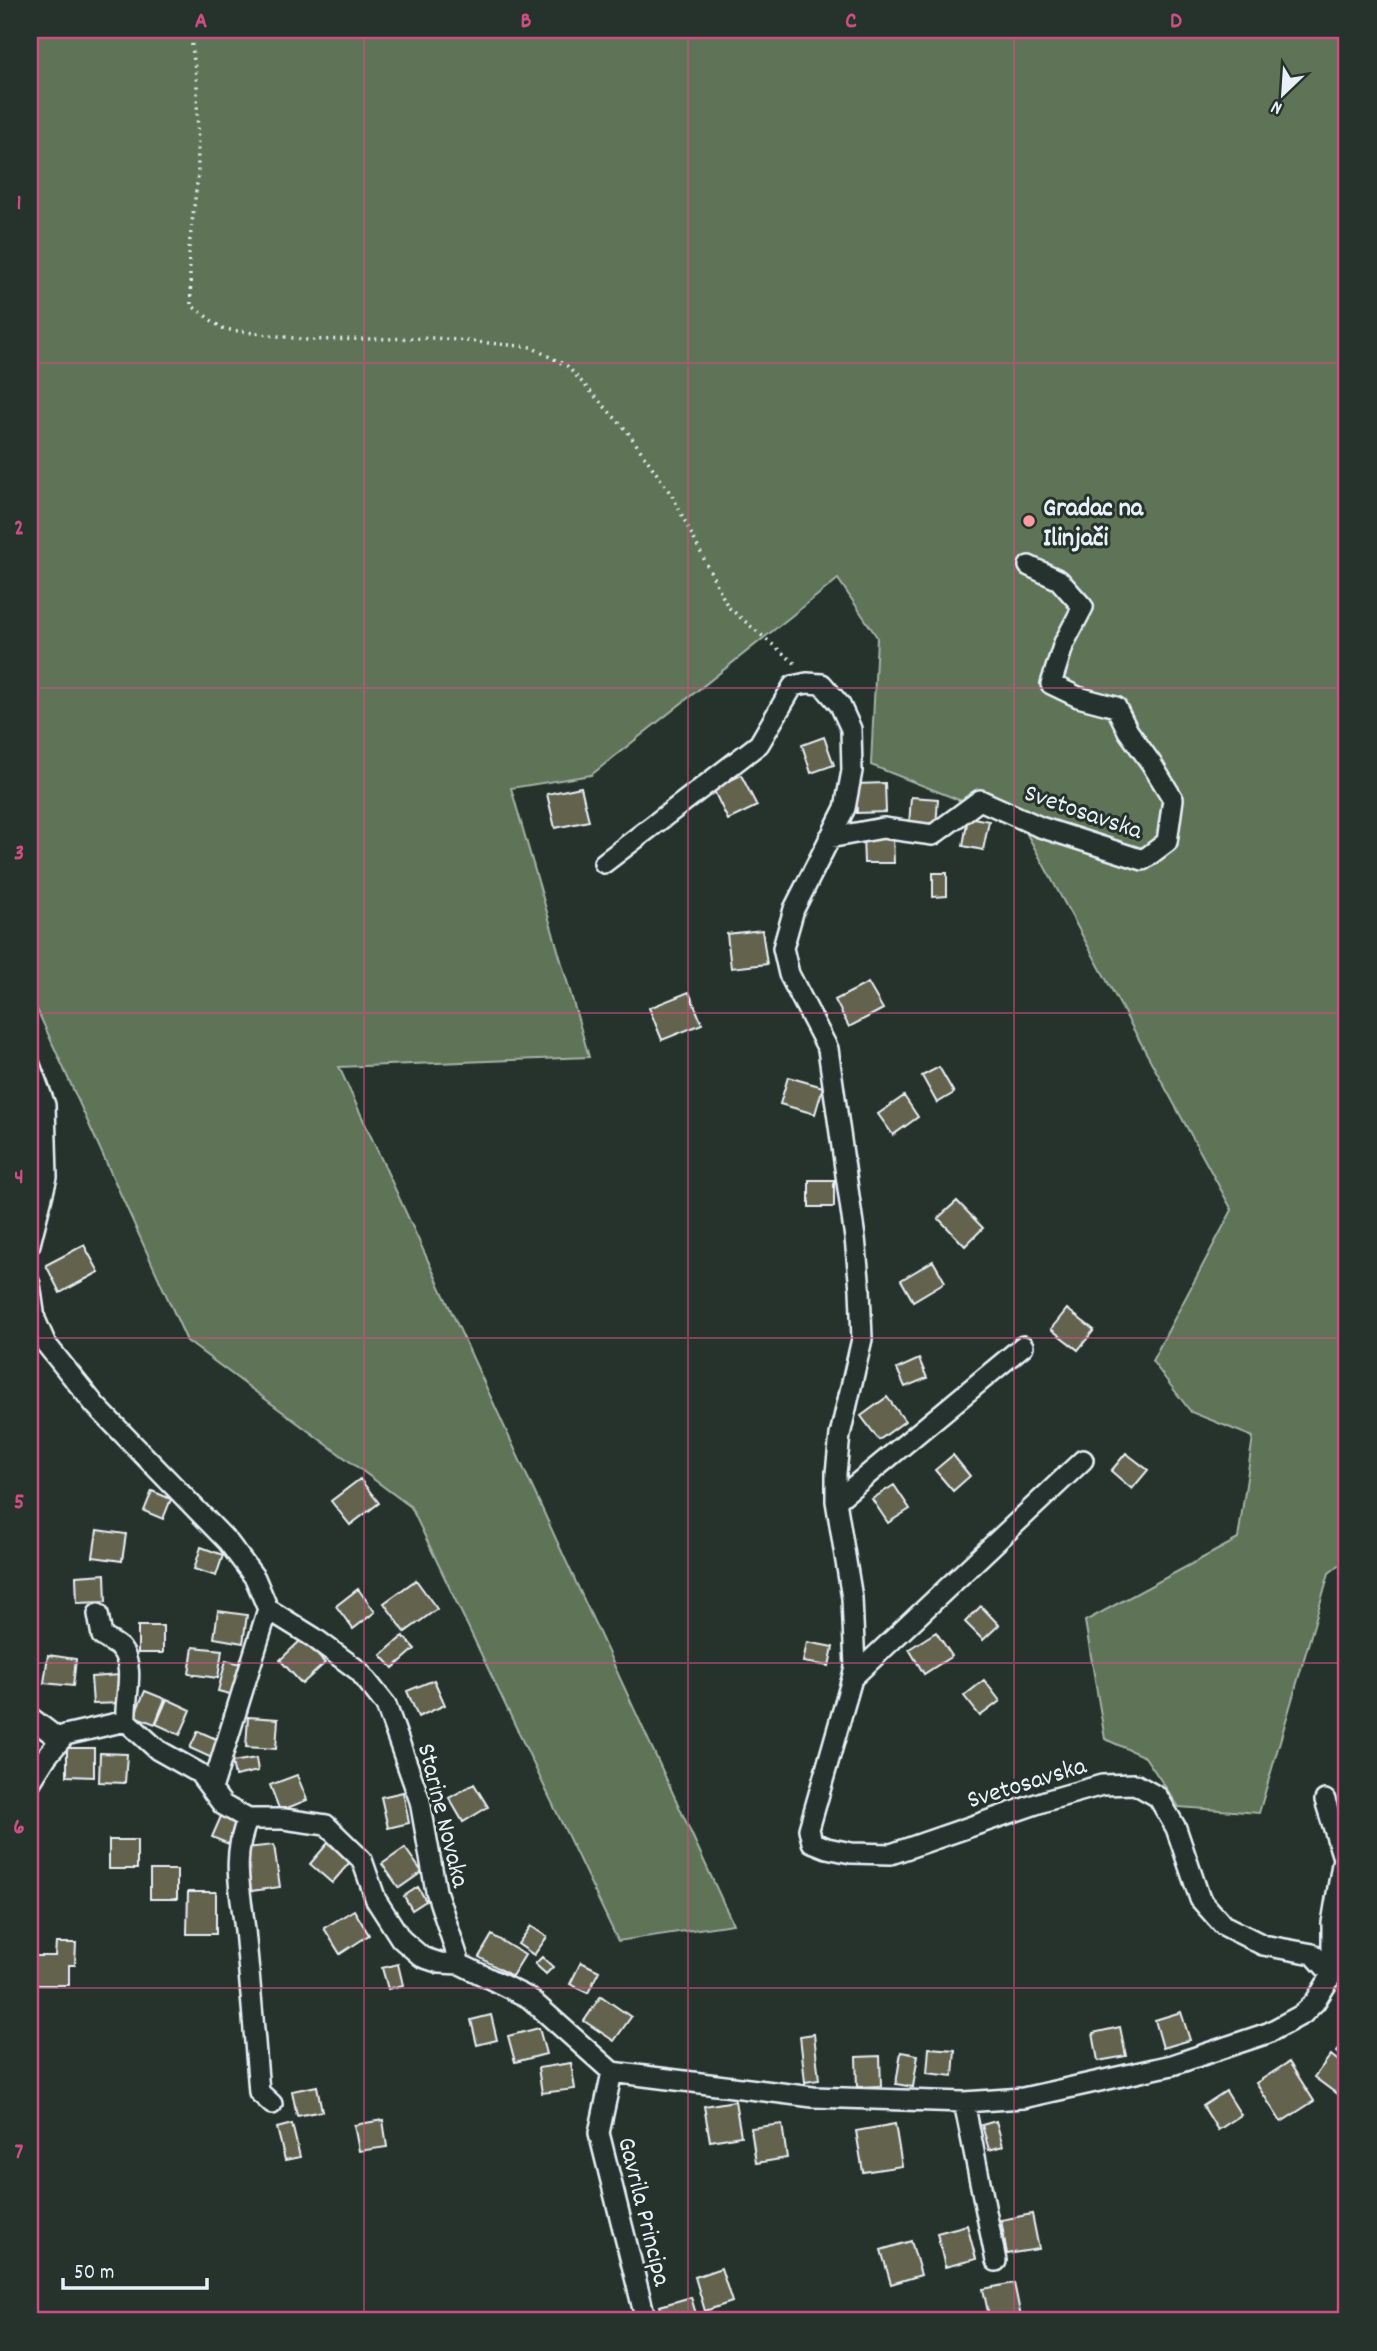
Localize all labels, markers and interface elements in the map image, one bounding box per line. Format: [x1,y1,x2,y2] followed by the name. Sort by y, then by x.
[195,6,207,39] text: A
[521,6,532,39] text: B
[845,6,857,39] text: C
[1170,6,1182,39] text: D
[1248,60,1318,130] north arrow
[1267,92,1287,120] text: N
[16,188,22,221] text: 1
[1043,491,1144,558] place label: Gradac na Ilinjači
[14,513,24,546] text: 2
[1021,513,1037,529] marker: Gradac na Ilinjači
[1019,776,1148,851] street label: Svetosavska
[14,838,24,871] text: 3
[14,1162,24,1195] text: 4
[14,1487,24,1520] text: 5
[406,1740,478,1893] street label: Starine Novaka
[963,1748,1092,1820] street label: Svetosavska
[13,1812,25,1845] text: 6
[606,2133,679,2291] street label: Gavrila Principa
[15,2137,24,2170] text: 7
[63,2246,206,2290] scale bar
[74,2259,114,2289] text: 50 m

